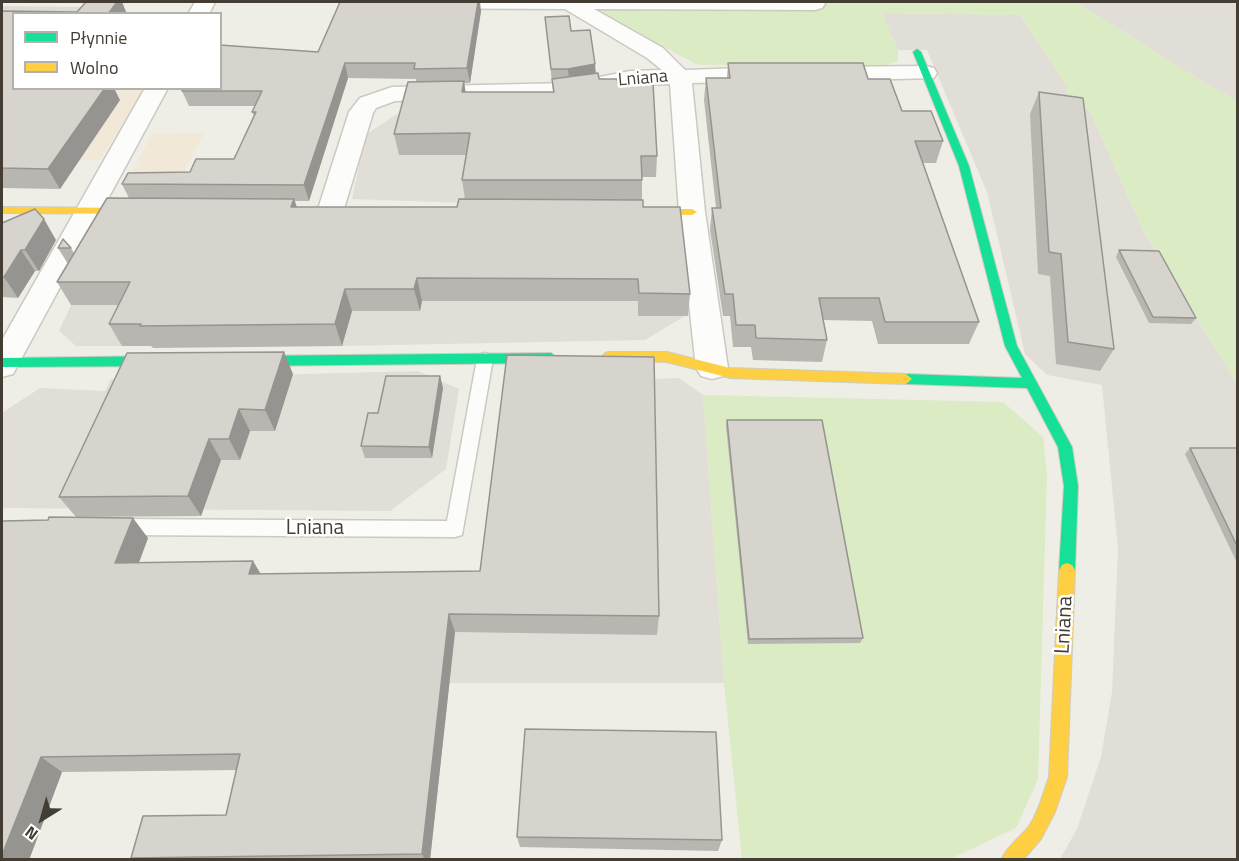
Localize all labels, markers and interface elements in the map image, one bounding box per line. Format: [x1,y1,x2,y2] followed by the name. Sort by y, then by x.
[12,12,222,90] legend
[70,24,127,51] text: Płynnie
[70,54,118,81] text: Wolno
[617,66,669,92] street label: Lniana
[286,516,344,542] street label: Lniana
[1051,595,1079,655] street label: Lniana
[12,789,72,849] north arrow
[20,820,43,846] text: N

